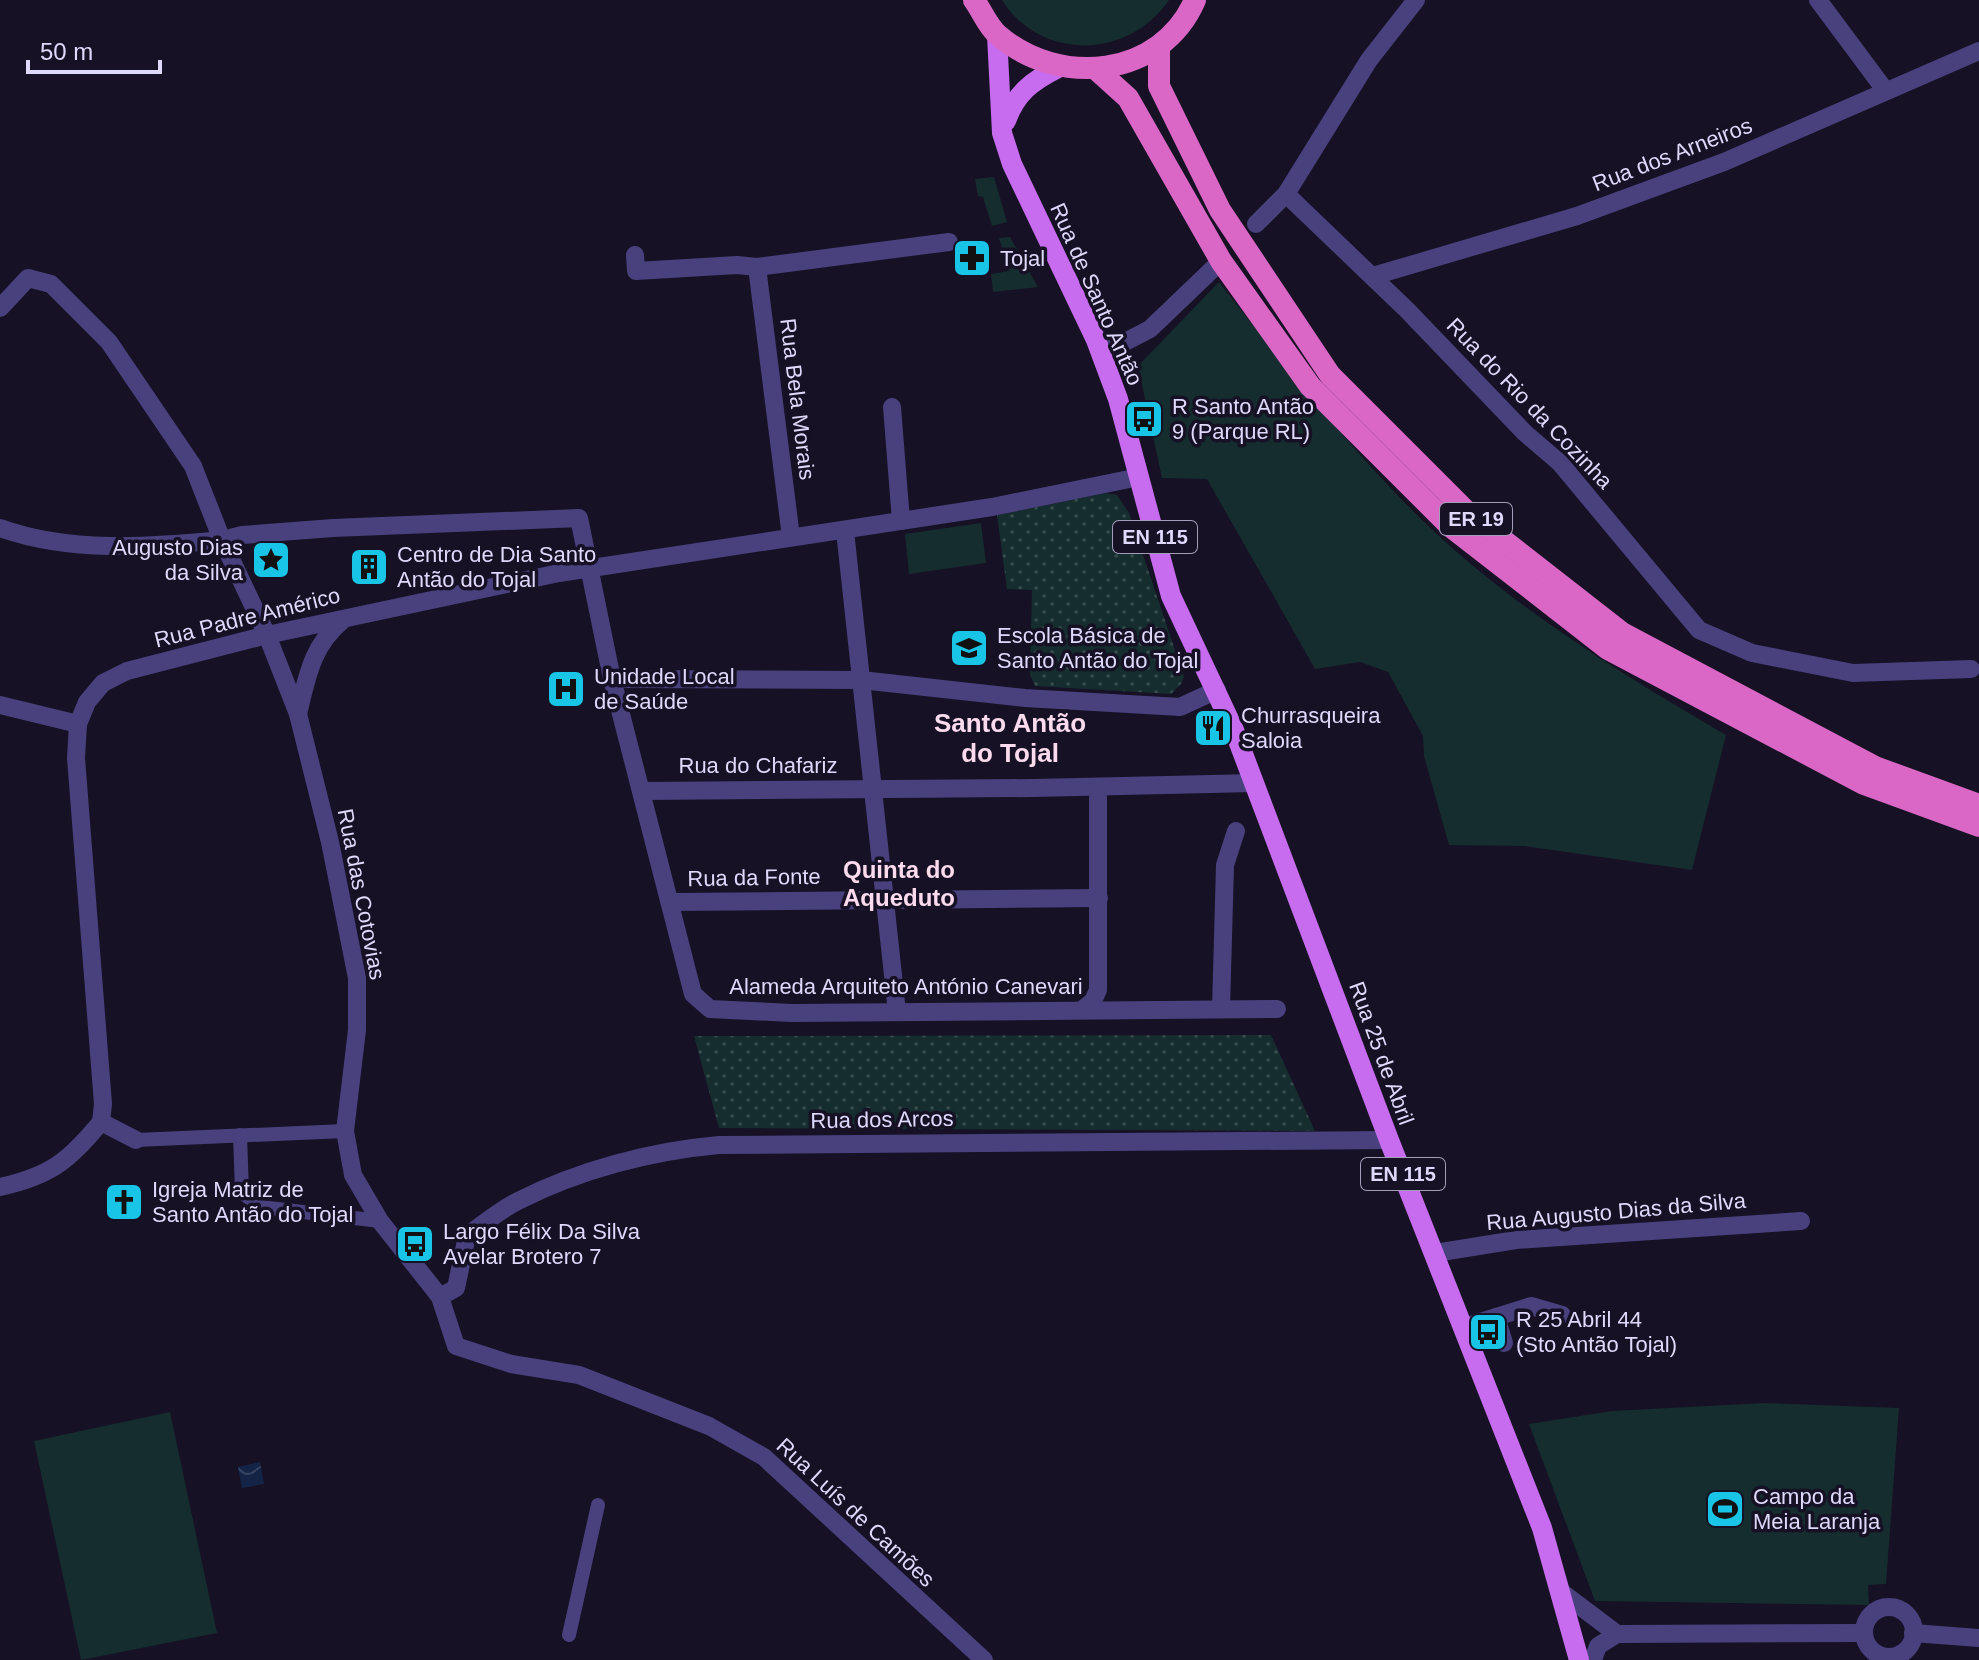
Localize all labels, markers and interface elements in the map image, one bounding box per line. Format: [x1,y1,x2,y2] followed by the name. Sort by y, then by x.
[28,24,160,74] scale bar
[40,38,93,65] text: 50 m
[1589,113,1755,196] street label: Rua dos Arneiros
[1045,199,1148,389] street label: Rua de Santo Antão
[951,237,993,279] pharmacy icon: Tojal
[1000,246,1045,271] place label: Tojal
[1442,313,1618,494] street label: Rua do Rio da Cozinha
[775,317,820,481] street label: Rua Bela Morais
[1172,394,1314,444] place label: R Santo Antão 9 (Parque RL)
[1123,398,1165,440] bus stop icon: R Santo Antão 9 (Parque RL)
[1440,503,1512,535] road number: ER 19
[1113,521,1197,553] road number: EN 115
[112,535,244,585] place label: Augusto Dias da Silva
[250,539,292,581] place icon: Augusto Dias da Silva
[397,542,596,592] place label: Centro de Dia Santo Antão do Tojal
[348,546,390,588] building icon: Centro de Dia Santo Antão do Tojal
[152,582,343,653] street label: Rua Padre Américo
[997,623,1198,673] place label: Escola Básica de Santo Antão do Tojal
[948,627,990,669] school or university icon: Escola Básica de Santo Antão do Tojal
[594,664,735,714] place label: Unidade Local de Saúde
[545,668,587,710] hospital icon: Unidade Local de Saúde
[1241,703,1381,753] place label: Churrasqueira Saloia
[1192,707,1234,749] restaurant icon: Churrasqueira Saloia
[934,708,1086,768] district label: Santo Antão do Tojal
[679,753,837,778] street label: Rua do Chafariz
[333,806,390,982] street label: Rua das Cotovias
[843,856,955,911] district label: Quinta do Aqueduto
[687,864,821,891] street label: Rua da Fonte
[729,974,1083,999] street label: Alameda Arquiteto António Canevari
[1344,978,1419,1128] street label: Rua 25 de Abril
[810,1106,954,1133] street label: Rua dos Arcos
[1361,1158,1445,1190] road number: EN 115
[152,1177,353,1227] place label: Igreja Matriz de Santo Antão do Tojal
[103,1181,145,1223] church icon: Igreja Matriz de Santo Antão do Tojal
[1485,1188,1748,1235] street label: Rua Augusto Dias da Silva
[443,1219,641,1269] place label: Largo Félix Da Silva Avelar Brotero 7
[394,1223,436,1265] bus stop icon: Largo Félix Da Silva Avelar Brotero 7
[1516,1307,1677,1357] place label: R 25 Abril 44 (Sto Antão Tojal)
[1467,1311,1509,1353] bus stop icon: R 25 Abril 44 (Sto Antão Tojal)
[772,1433,940,1592] street label: Rua Luís de Camões
[1753,1484,1881,1534] place label: Campo da Meia Laranja
[1704,1488,1746,1530] sports icon: Campo da Meia Laranja

